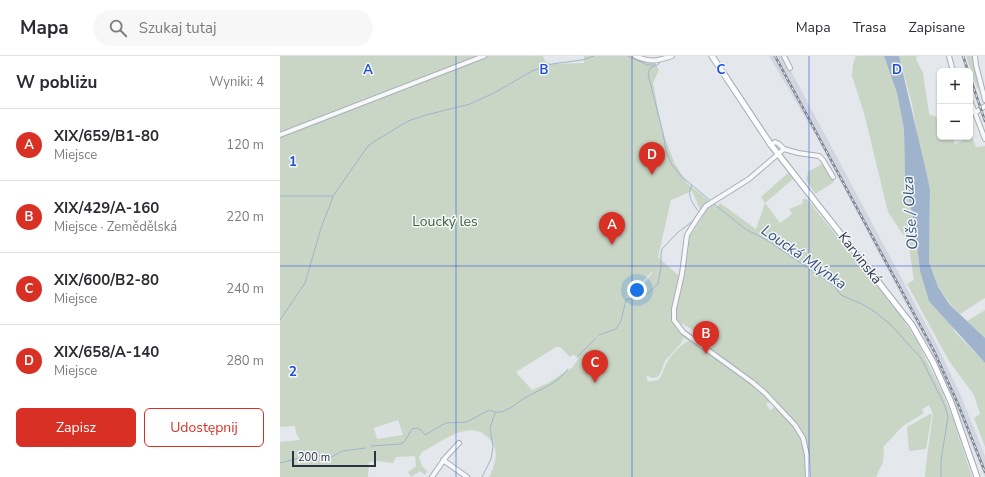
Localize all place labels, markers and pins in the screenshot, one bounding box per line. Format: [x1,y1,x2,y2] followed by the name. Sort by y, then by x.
[639,142,665,175] pin: D
[599,212,625,245] pin: A
[693,321,719,354] pin: B
[582,350,608,383] pin: C

